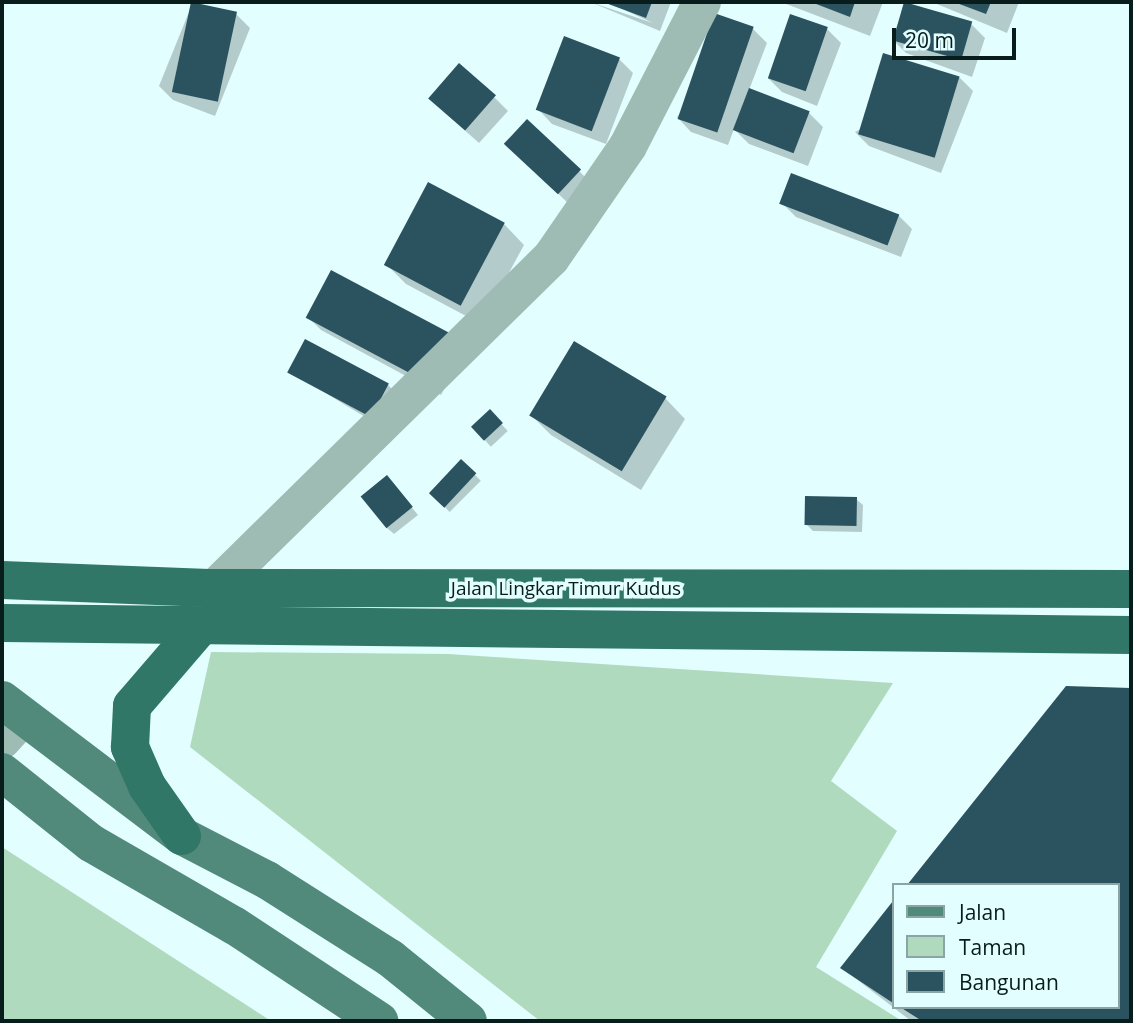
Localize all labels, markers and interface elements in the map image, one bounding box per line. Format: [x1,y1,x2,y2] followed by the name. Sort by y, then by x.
[895,14,1019,58] scale bar
[905,26,954,54] text: 20 m
[451,578,681,600] street label: Jalan Lingkar Timur Kudus
[892,883,1119,1009] legend
[959,898,1006,926] text: Jalan
[959,933,1026,961] text: Taman
[959,968,1059,996] text: Bangunan

